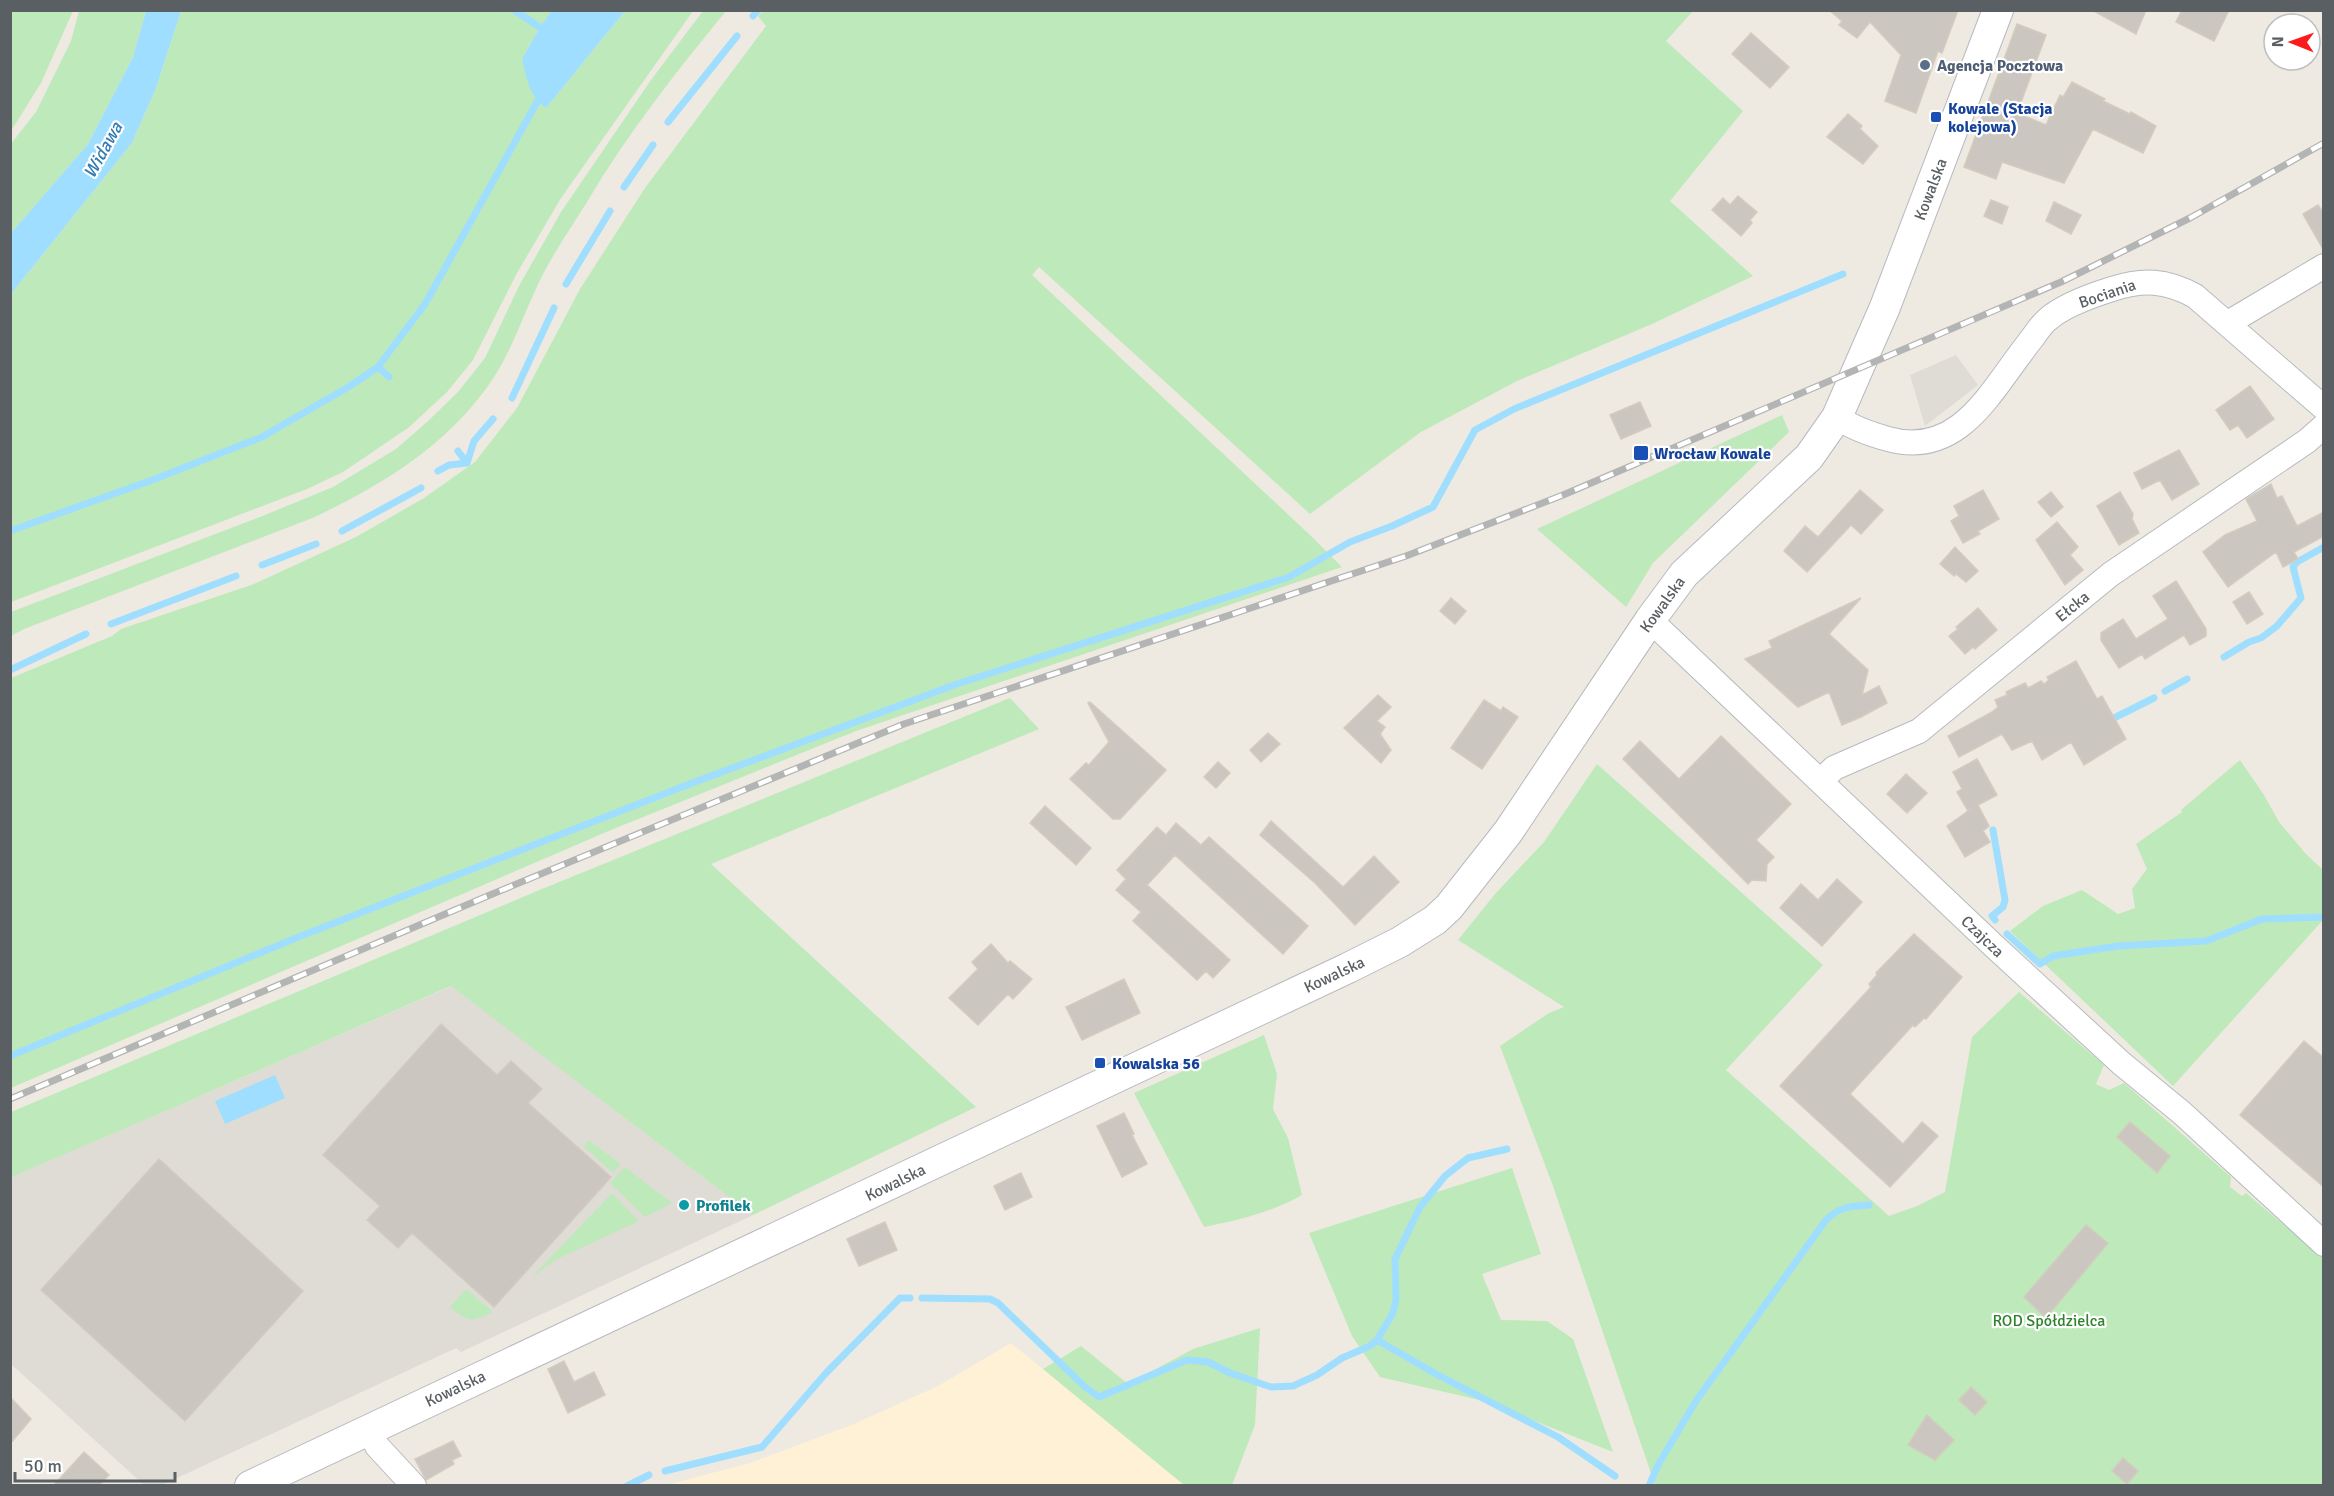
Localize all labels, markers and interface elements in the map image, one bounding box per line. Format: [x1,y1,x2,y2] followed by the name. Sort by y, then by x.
[2262,12,2322,72] north arrow
[2268,36,2288,47] text: N
[1937,56,2063,76] place label: Agencja Pocztowa
[1918,58,1932,72] marker: Agencja Pocztowa
[1948,99,2052,137] place label: Kowale (Stacja kolejowa)
[1929,110,1943,124] marker: Kowale (Stacja kolejowa)
[79,117,128,182] water label: Widawa
[1910,156,1952,223] street label: Kowalska
[2076,275,2139,313] street label: Bociania
[1632,444,1650,462] marker: Wrocław Kowale
[1654,444,1771,464] place label: Wrocław Kowale
[1636,573,1690,637] street label: Kowalska
[2052,587,2094,627] street label: Ełcka
[1957,911,2008,962] street label: Czajcza
[1301,952,1368,998] street label: Kowalska
[1112,1054,1200,1074] place label: Kowalska 56
[1093,1056,1107,1070] marker: Kowalska 56
[862,1160,929,1206] street label: Kowalska
[696,1196,751,1216] place label: Profilek
[677,1198,691,1212] marker: Profilek
[1993,1311,2105,1331] park label: ROD Spółdzielca
[422,1366,489,1412] street label: Kowalska
[15,1445,176,1483] scale bar
[24,1455,62,1477] text: 50 m

